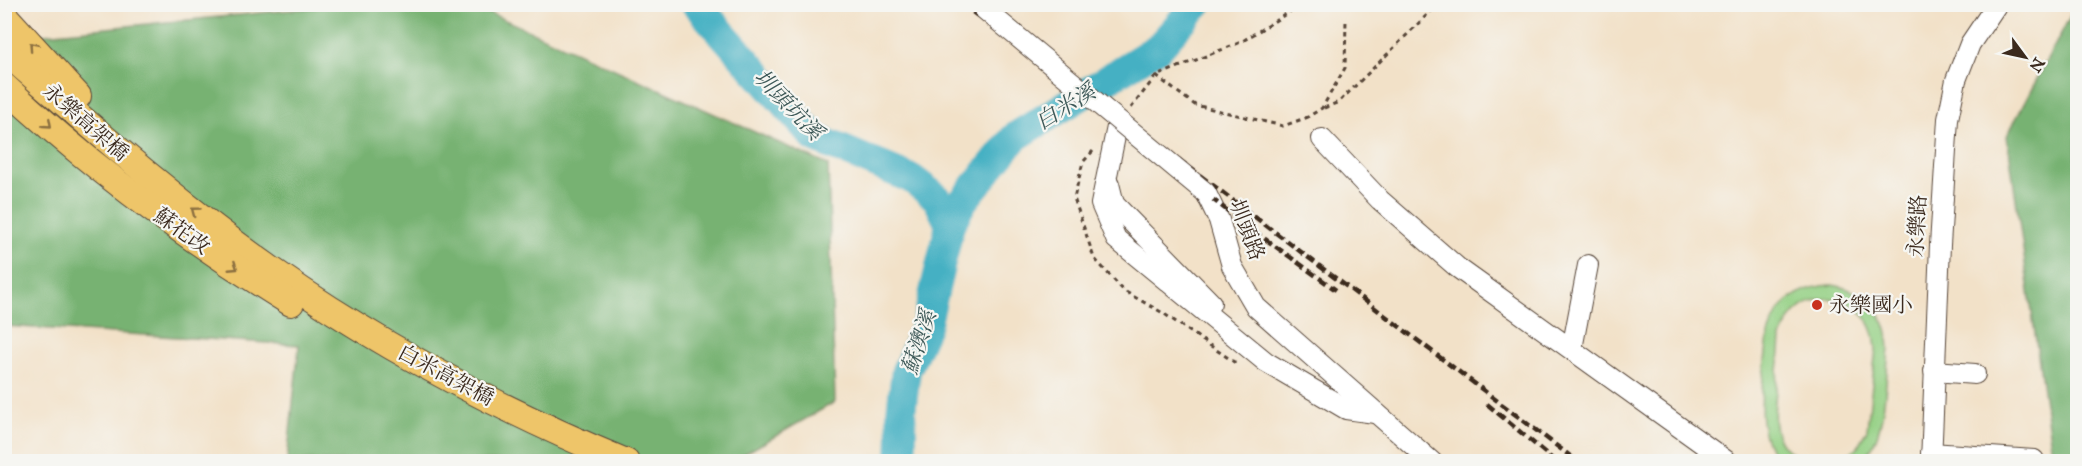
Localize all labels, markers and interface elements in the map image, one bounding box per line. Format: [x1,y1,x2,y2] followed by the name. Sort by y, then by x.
[1995,27,2055,87] north arrow
[29,43,40,53] one-way arrow
[2025,54,2049,76] text: N
[748,63,830,147] water label: 圳頭坑溪
[1030,76,1102,135] water label: 白米溪
[38,78,134,166] street label: 永樂高架橋
[41,117,52,128] one-way arrow
[1902,194,1932,258] street label: 永樂路
[1224,196,1270,264] street label: 圳頭路
[149,202,215,260] street label: 蘇花改
[191,208,202,219] one-way arrow
[227,259,238,270] one-way arrow
[1829,292,1913,318] place label: 永樂國小
[1810,298,1824,312] marker: 永樂國小
[895,305,942,378] water label: 蘇澳溪
[394,339,498,411] street label: 白米高架橋

